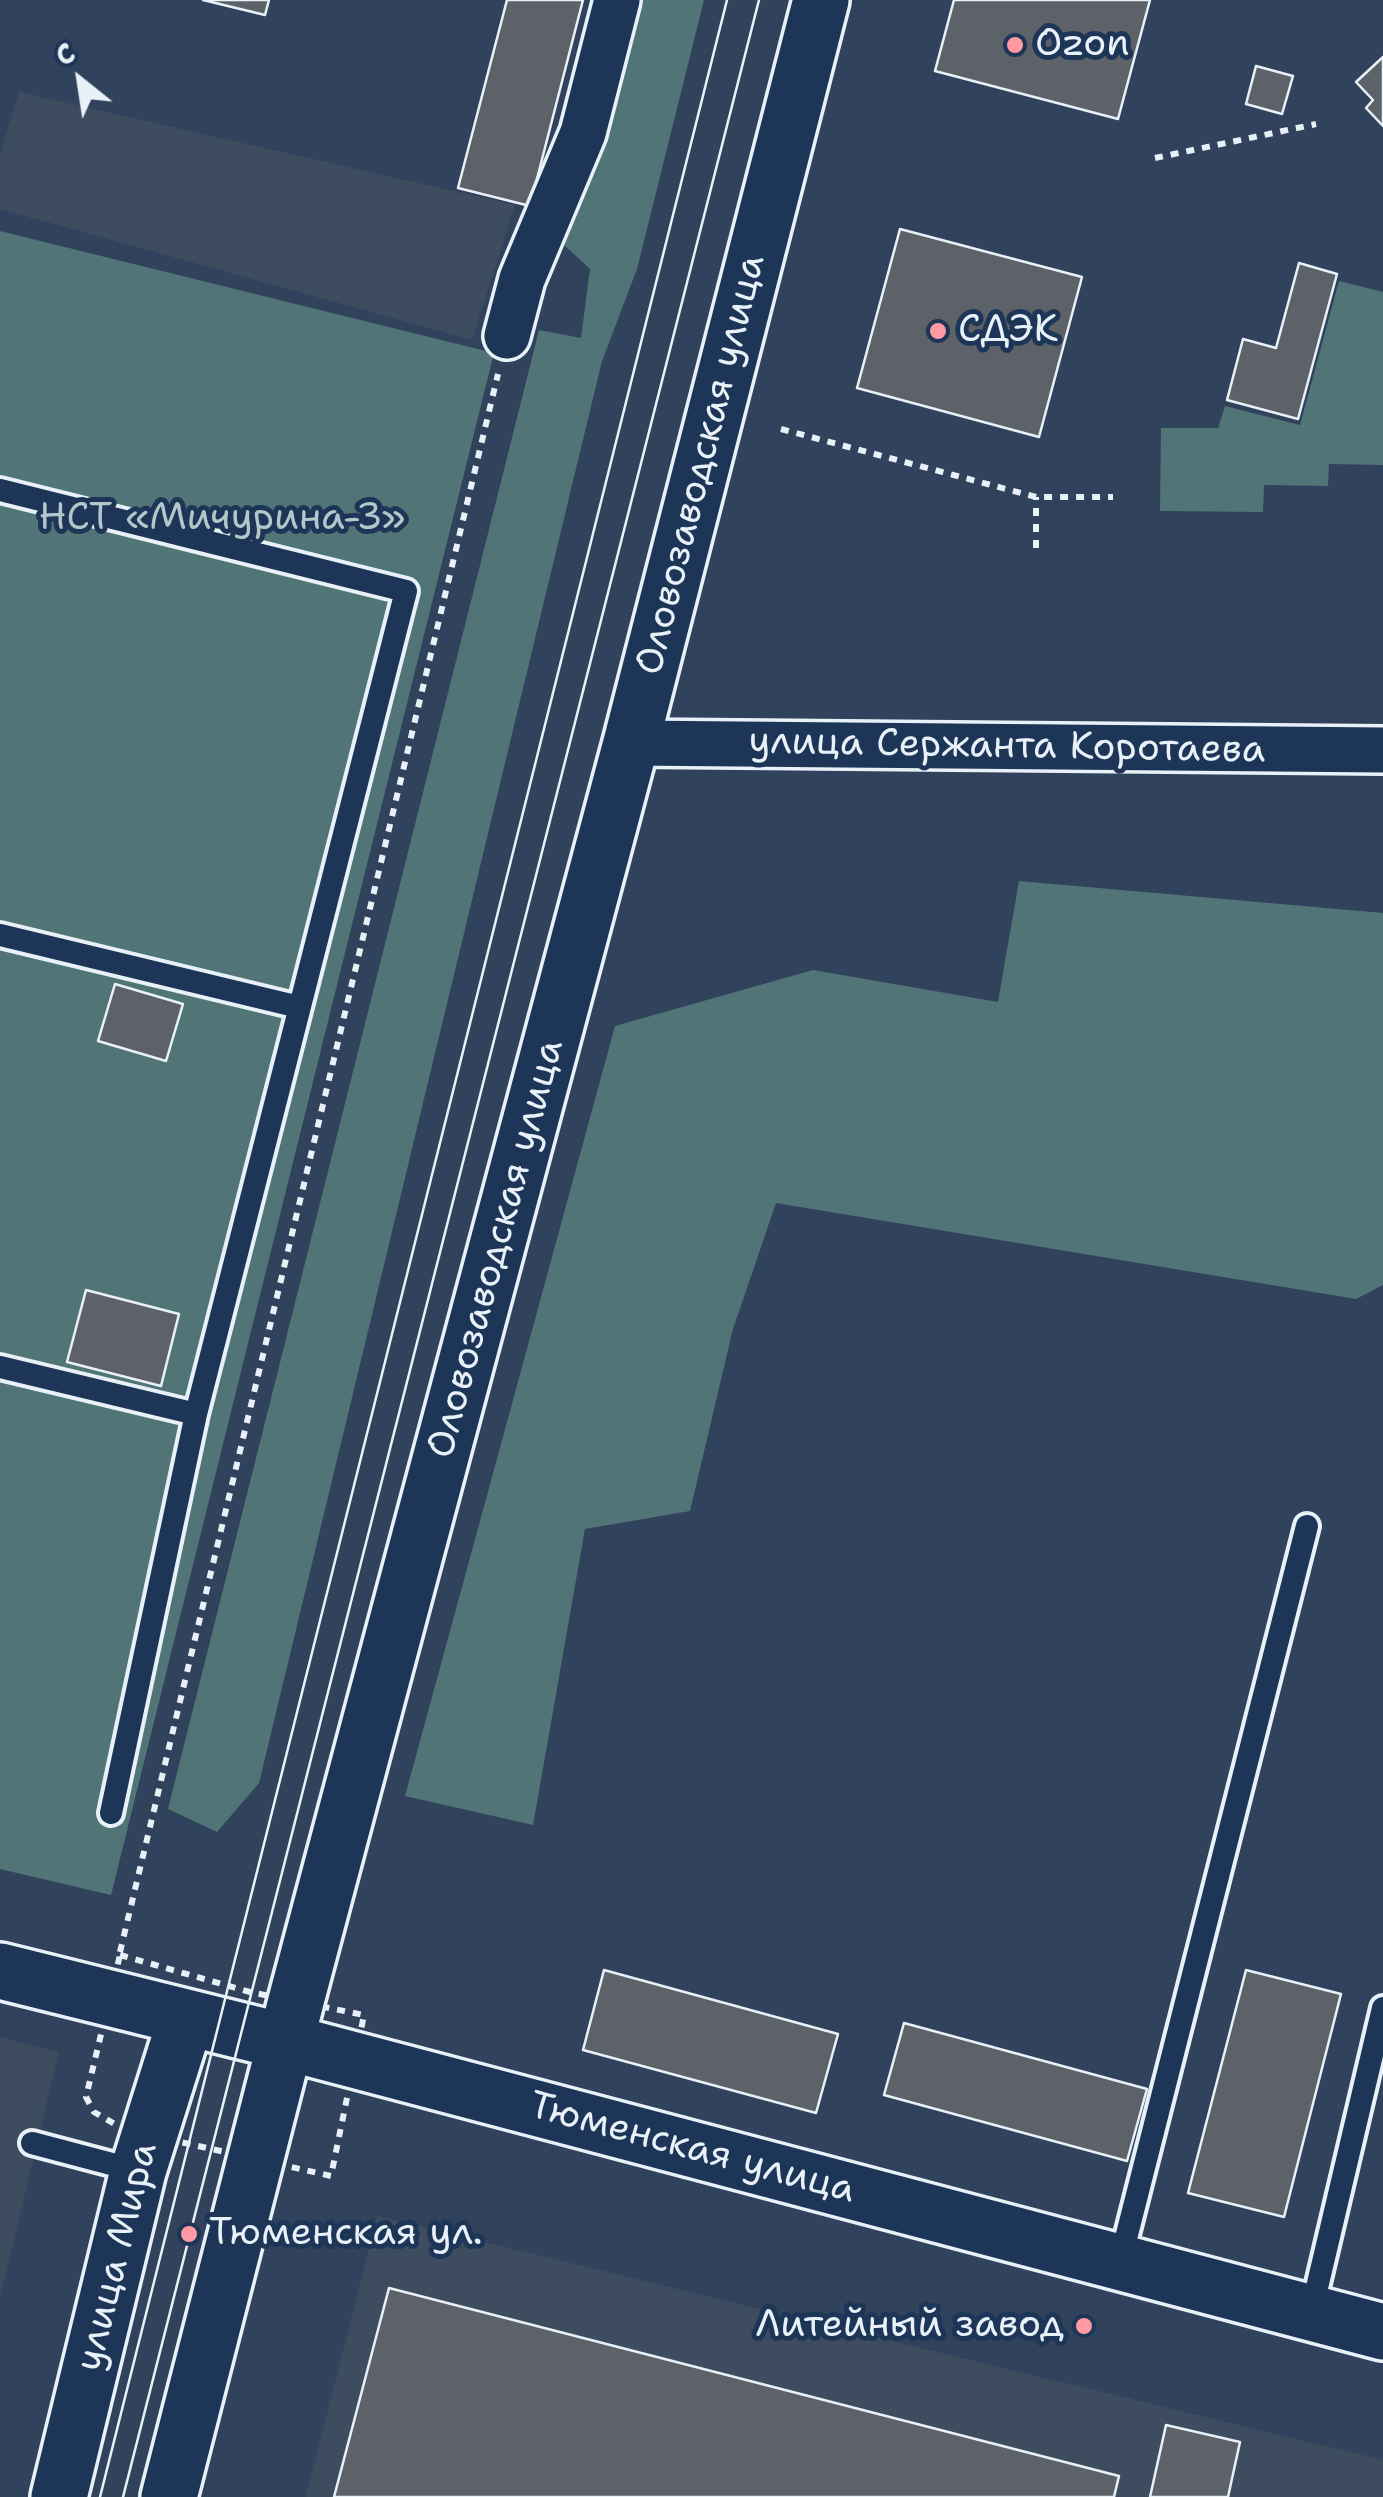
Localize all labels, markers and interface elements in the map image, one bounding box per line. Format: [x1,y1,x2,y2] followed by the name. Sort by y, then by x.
[1035,22,1129,68] place label: Ozon
[30,30,130,130] north arrow
[48,33,82,75] text: С
[1004,34,1026,56] marker: Ozon
[628,250,776,680] street label: Оловозаводская улица
[958,308,1058,354] place label: СДЭК
[927,320,949,342] marker: СДЭК
[39,496,405,542] park label: НСТ «Мичурина-3»
[748,720,1266,774] street label: улица Сержанта Коротаева
[419,1035,575,1463] street label: Оловозаводская улица
[524,2084,860,2214] street label: Тюменская улица
[68,2138,168,2376] street label: улица Мира
[209,2211,483,2257] place label: Тюменская ул.
[178,2223,200,2245] marker: Тюменская ул.
[755,2303,1064,2349] place label: Литейный завод
[1073,2315,1095,2337] marker: Литейный завод

